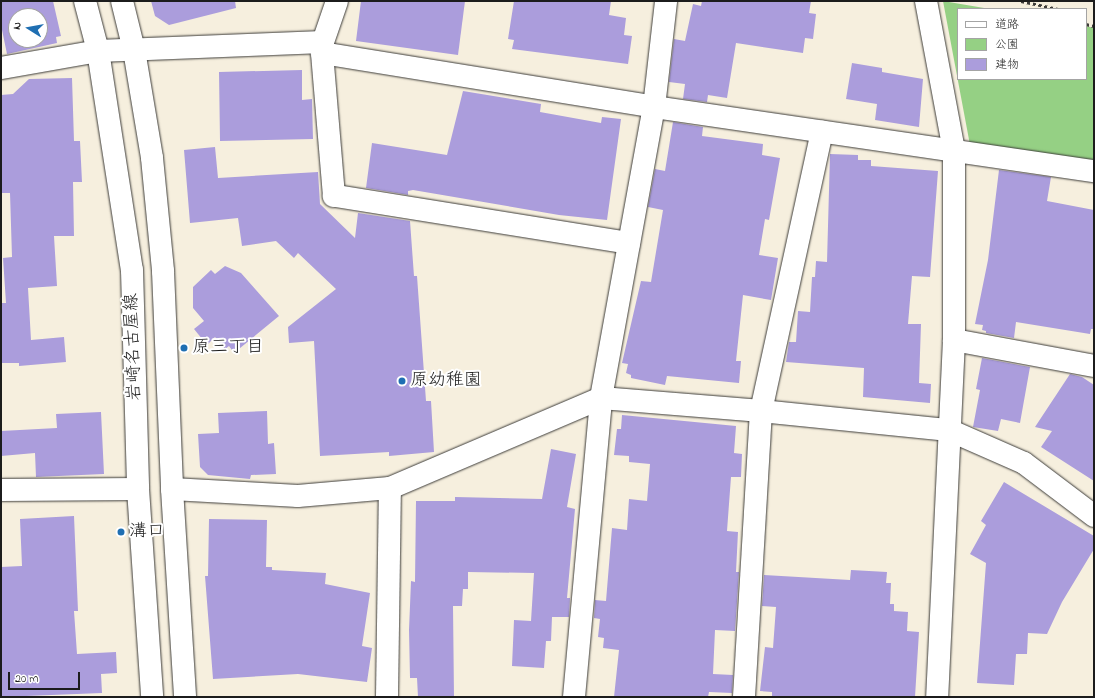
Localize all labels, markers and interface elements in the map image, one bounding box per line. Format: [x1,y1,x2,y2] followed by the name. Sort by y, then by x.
[8,8,48,48] north arrow
[957,8,1087,80] legend
[995,16,1019,34] text: 道路
[9,21,26,31] text: N
[995,36,1019,54] text: 公園
[995,56,1019,74] text: 建物
[121,293,147,401] street label: 岩崎名古屋線
[192,337,264,359] place label: 原三丁目
[179,343,189,353] marker: 原三丁目
[410,370,482,392] place label: 原幼稚園
[397,376,407,386] marker: 原幼稚園
[129,521,165,543] place label: 溝口
[116,527,126,537] marker: 溝口
[10,664,82,690] scale bar
[15,670,38,688] text: 20 m

